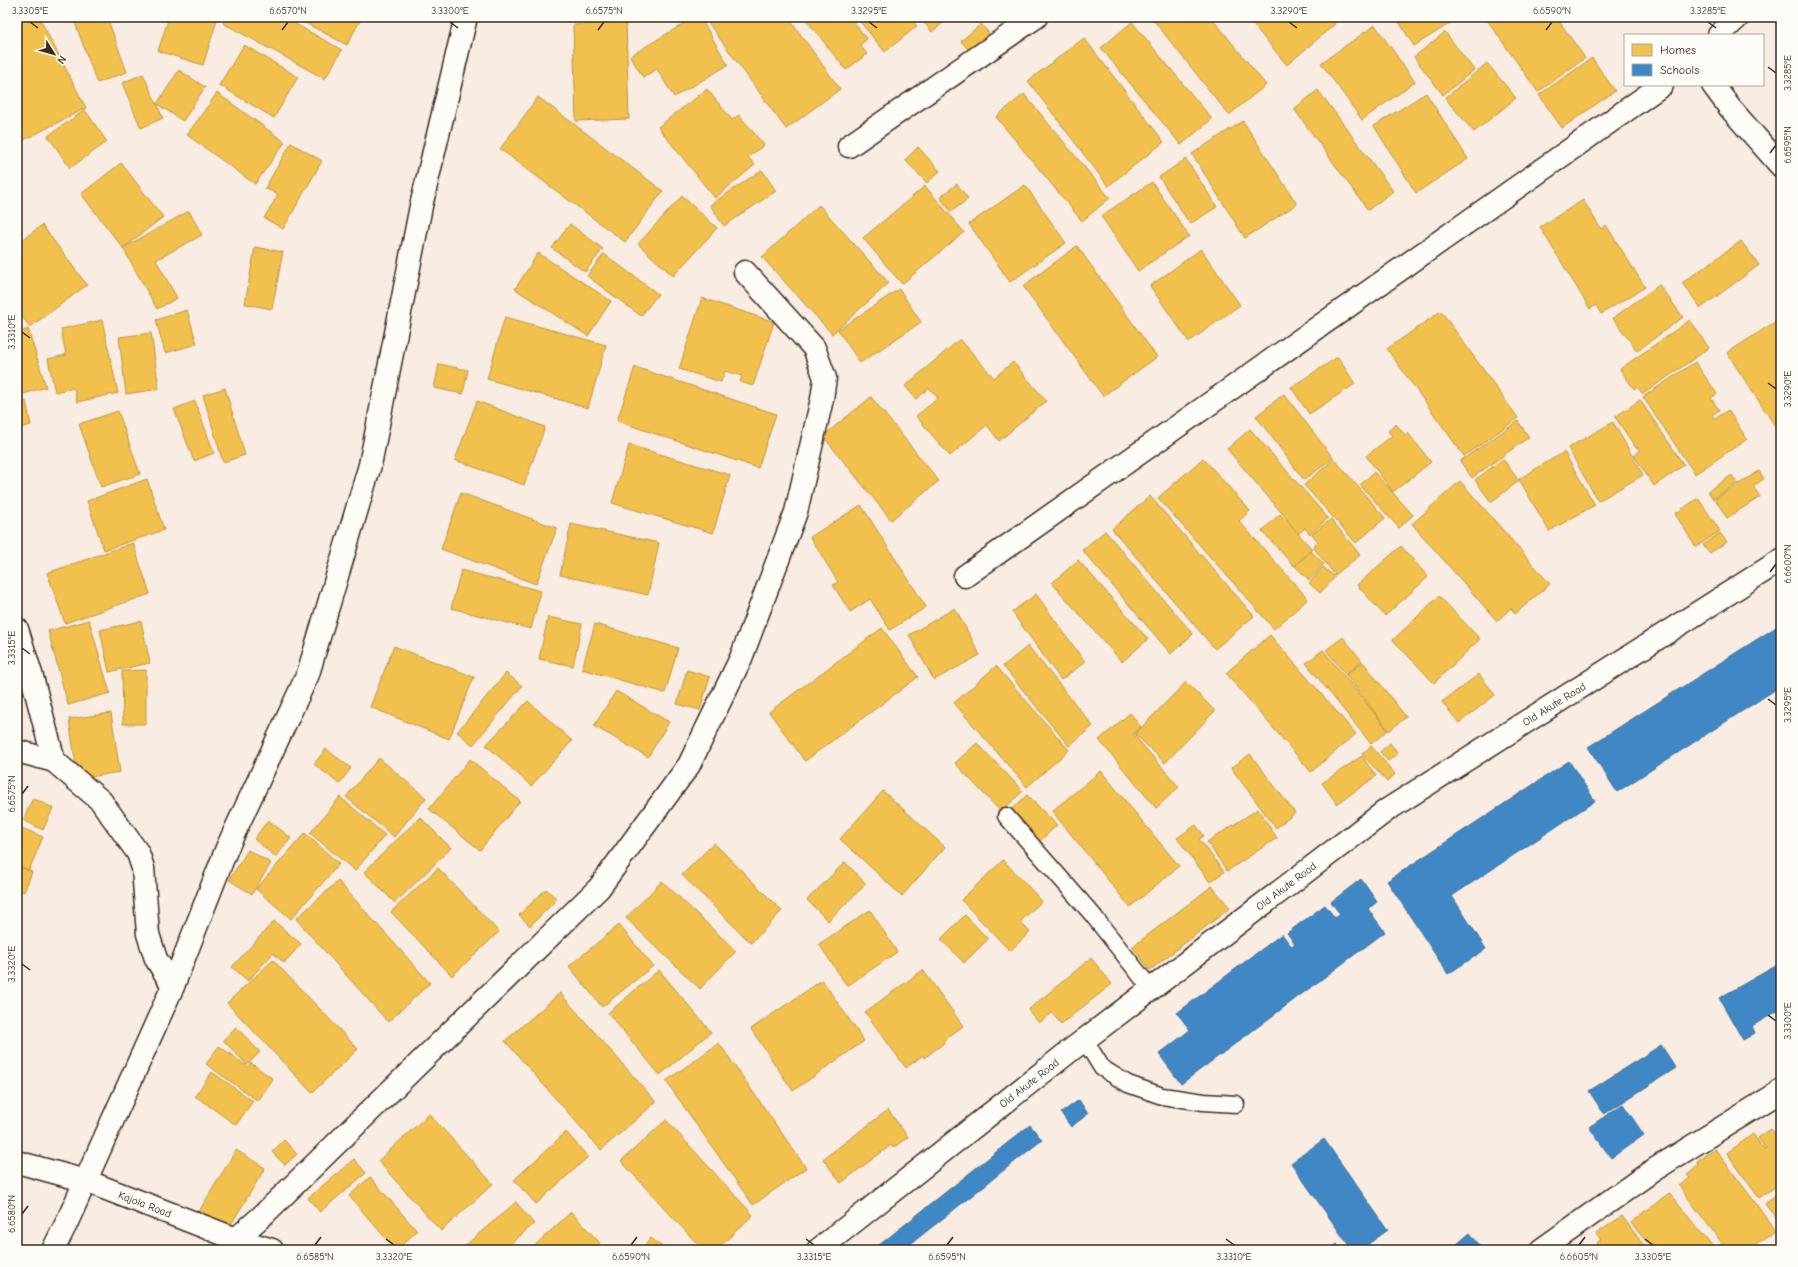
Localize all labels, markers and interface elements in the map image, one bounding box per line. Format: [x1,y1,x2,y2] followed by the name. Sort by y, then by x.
[12,5,48,17] text: 3.3305°E
[269,5,307,17] text: 6.6570°N
[431,5,469,17] text: 3.3300°E
[586,5,623,17] text: 6.6575°N
[851,5,887,17] text: 3.3295°E
[1271,5,1307,17] text: 3.3290°E
[1533,5,1571,17] text: 6.6590°N
[1690,5,1726,17] text: 3.3285°E
[34,34,74,74] north arrow
[1624,34,1764,86] legend
[1660,43,1696,57] text: Homes
[54,53,69,66] text: N
[1782,55,1794,91] text: 3.3285°E
[1660,63,1699,77] text: Schools
[1782,126,1794,164] text: 6.6595°N
[6,314,18,350] text: 3.3310°E
[1782,371,1794,407] text: 3.3290°E
[1782,544,1794,584] text: 6.6600°N
[6,631,18,665] text: 3.3315°E
[1520,680,1588,729] street label: Old Akute Road
[1782,687,1794,723] text: 3.3295°E
[6,776,18,813] text: 6.6575°N
[1254,859,1319,913] street label: Old Akute Road
[6,946,18,982] text: 3.3320°E
[1782,1002,1794,1040] text: 3.3300°E
[997,1056,1062,1111] street label: Old Akute Road
[116,1188,173,1221] street label: Kajola Road
[6,1195,18,1233] text: 6.6580°N
[296,1251,334,1263] text: 6.6585°N
[376,1251,412,1263] text: 3.3320°E
[612,1251,650,1263] text: 6.6590°N
[797,1251,831,1263] text: 3.3315°E
[928,1251,966,1263] text: 6.6595°N
[1216,1251,1252,1263] text: 3.3310°E
[1560,1251,1598,1263] text: 6.6605°N
[1635,1251,1671,1263] text: 3.3305°E

